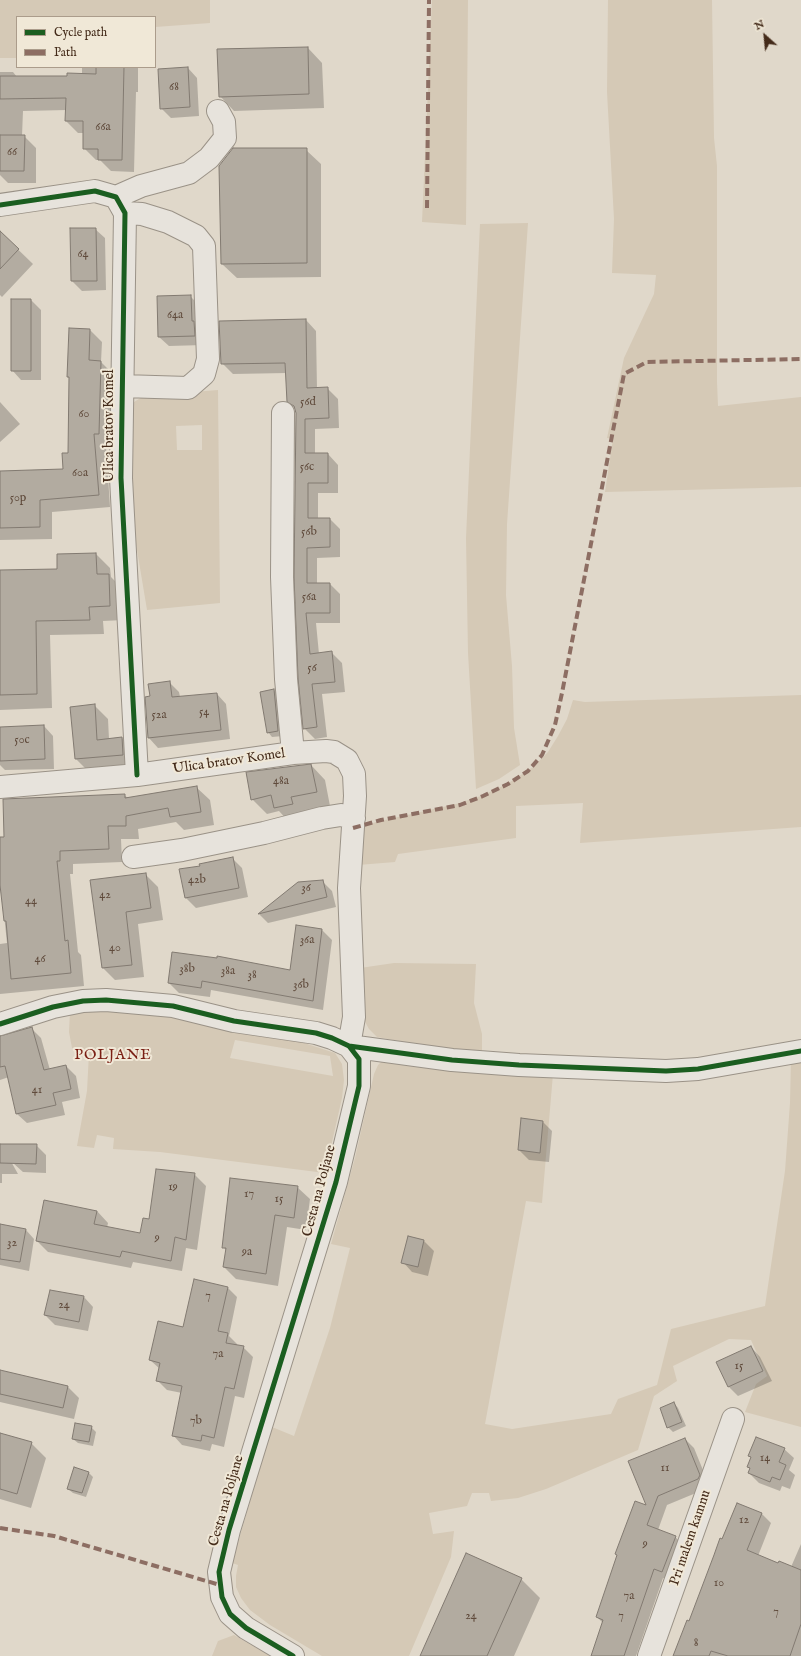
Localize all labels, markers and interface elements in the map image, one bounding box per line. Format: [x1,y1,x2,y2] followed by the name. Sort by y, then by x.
[16,16,156,68] legend
[745,16,785,56] north arrow
[752,17,767,34] text: N
[54,25,107,40] text: Cycle path
[54,45,77,60] text: Path
[169,81,179,95] house number: 68
[95,121,111,135] house number: 66a
[7,146,17,160] house number: 66
[78,248,88,262] house number: 64
[167,309,183,323] house number: 64a
[102,369,118,483] street label: Ulica bratov Komel
[300,396,316,410] house number: 56d
[79,408,89,422] house number: 60
[300,461,314,475] house number: 56c
[72,467,88,481] house number: 60a
[10,492,26,506] house number: 50p
[301,526,317,540] house number: 56b
[302,591,316,605] house number: 56a
[307,662,317,676] house number: 56
[199,706,209,720] house number: 54
[151,709,167,723] house number: 52a
[14,734,30,748] house number: 50c
[172,746,286,778] street label: Ulica bratov Komel
[273,775,289,789] house number: 48a
[188,874,206,888] house number: 42b
[301,882,311,896] house number: 36
[99,889,111,903] house number: 42
[25,895,37,909] house number: 44
[300,934,314,948] house number: 36a
[109,942,121,956] house number: 40
[35,953,45,967] house number: 46
[179,963,195,977] house number: 38b
[221,965,235,979] house number: 38a
[247,969,257,983] house number: 38
[293,979,309,993] house number: 36b
[74,1047,152,1065] district label: POLJANE
[32,1084,42,1098] house number: 41
[300,1143,340,1239] street label: Cesta na Poljane
[168,1181,178,1195] house number: 19
[244,1188,254,1202] house number: 17
[275,1193,283,1207] house number: 15
[154,1232,160,1246] house number: 9
[7,1237,17,1251] house number: 32
[242,1246,252,1260] house number: 9a
[205,1290,211,1304] house number: 7
[58,1299,70,1313] house number: 24
[213,1348,223,1362] house number: 7a
[735,1360,743,1374] house number: 15
[190,1415,202,1429] house number: 7b
[760,1452,770,1466] house number: 14
[206,1453,248,1549] street label: Cesta na Poljane
[661,1462,669,1476] house number: 11
[667,1488,715,1588] street label: Pri malem kamnu
[739,1514,749,1528] house number: 12
[642,1538,648,1552] house number: 9
[714,1577,724,1591] house number: 10
[624,1590,634,1604] house number: 7a
[773,1606,779,1620] house number: 7
[465,1610,477,1624] house number: 24
[618,1610,624,1624] house number: 7
[694,1637,698,1651] house number: 8

